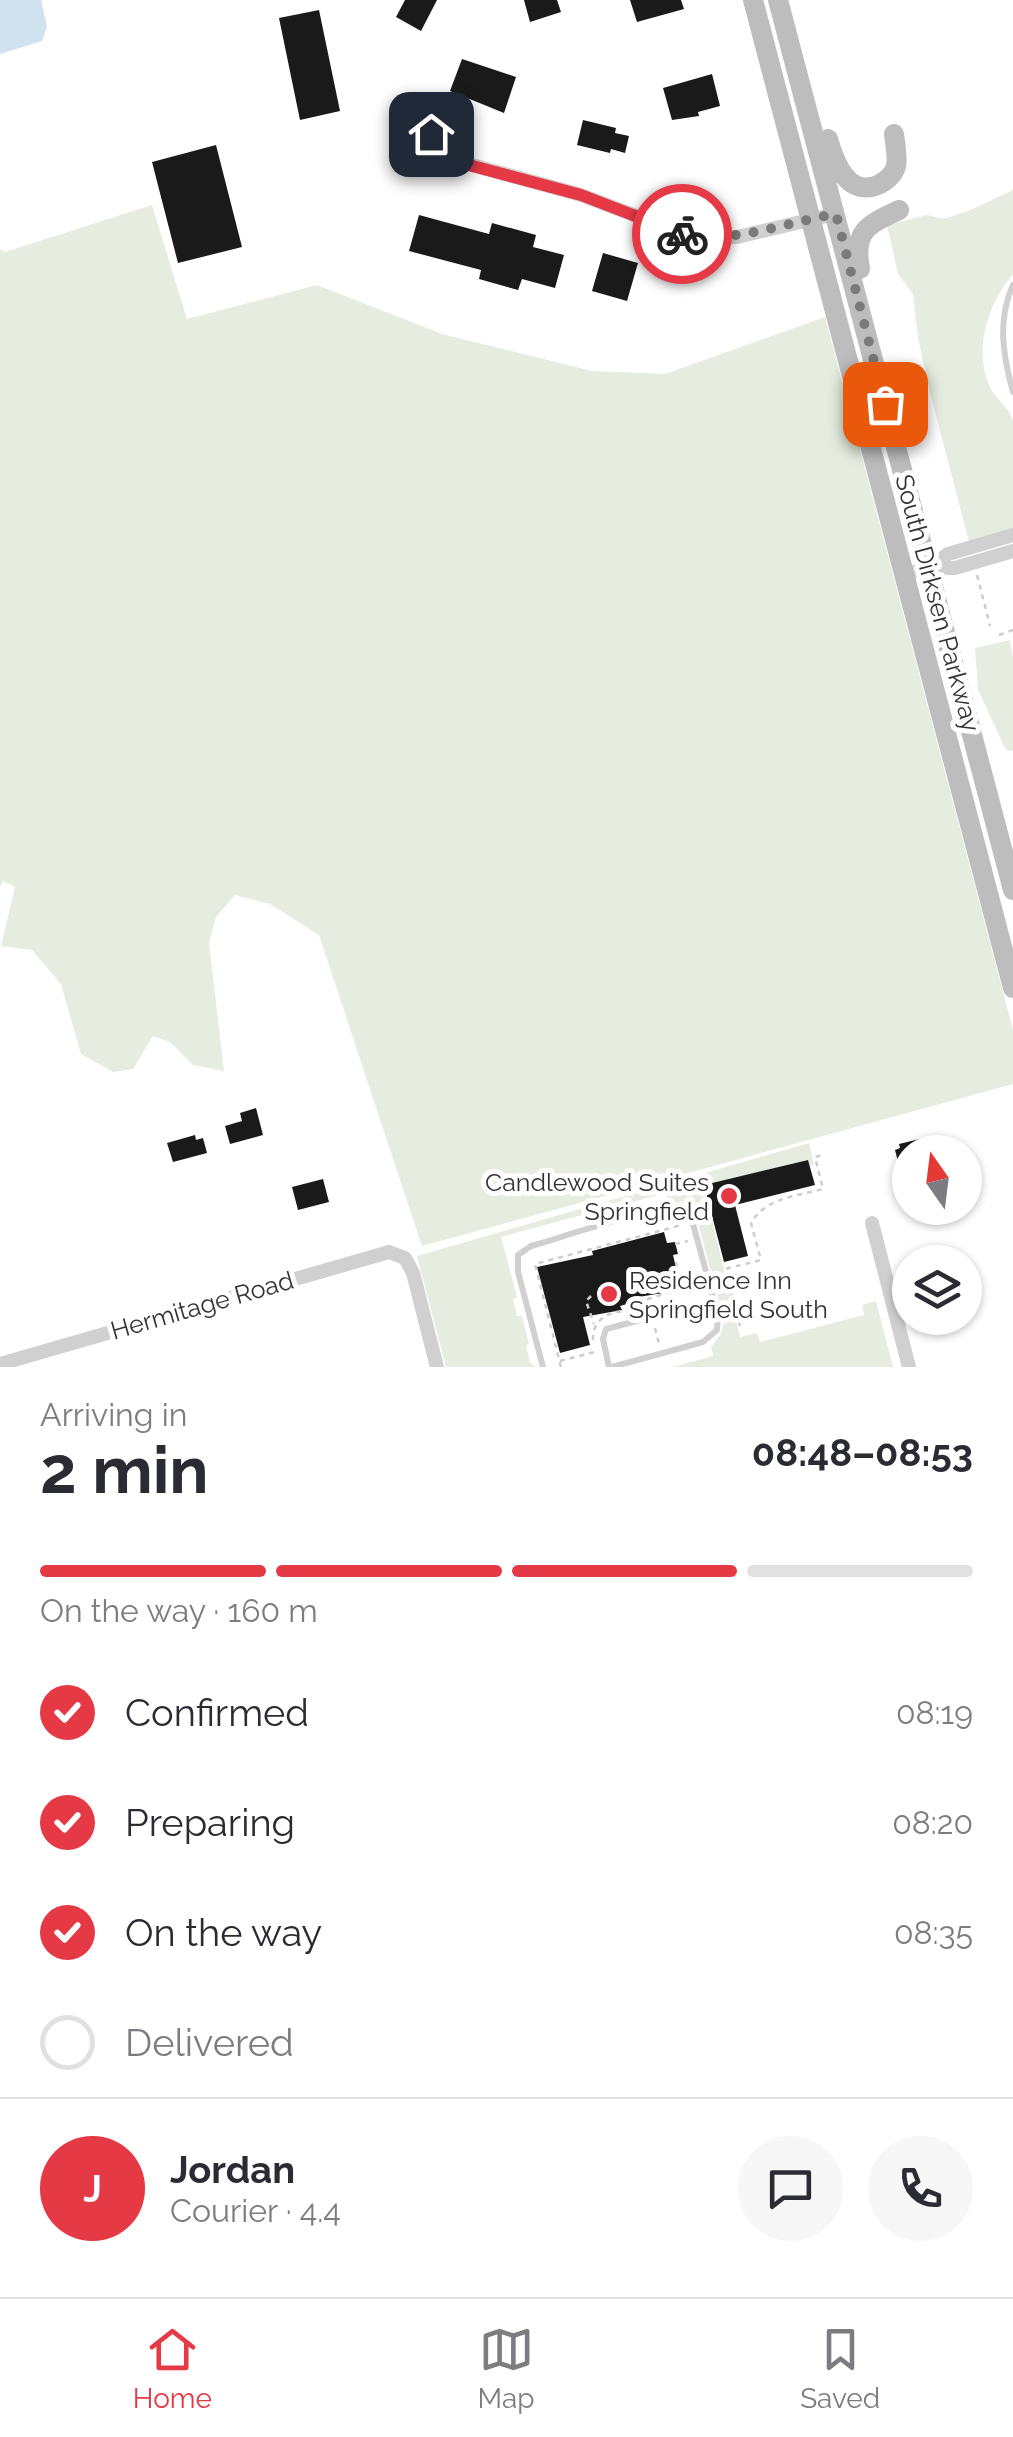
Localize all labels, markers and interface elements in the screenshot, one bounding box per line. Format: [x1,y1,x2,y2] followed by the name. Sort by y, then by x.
[389,92,474,177] pin
[404,107,459,162] icon: home
[632,184,732,284] courier
[655,207,710,262] icon: bike
[843,362,928,447] pin
[858,377,913,432] icon: bag
[889,471,987,735] street label: South Dirksen Parkway
[892,1135,982,1225] north arrow
[892,1135,982,1335] map controls
[485,1167,709,1226] place label: Candlewood Suites Springfield
[718,1185,740,1207] marker: Candlewood Suites Springfield
[892,1245,982,1335] button: layers
[107,1265,297,1345] street label: Hermitage Road
[629,1265,828,1324] place label: Residence Inn Springfield South
[598,1283,620,1305] marker: Residence Inn Springfield South
[40,1396,187,1433] text: Arriving in
[752,1430,973,1475] text: 08:48–08:53
[40,1432,209,1508] text: 2 min
[40,1592,318,1629] text: On the way · 160 m
[40,1685,95,1740] icon: check
[125,1690,309,1735] text: Confirmed
[896,1694,973,1731] text: 08:19
[40,1795,95,1850] icon: check
[125,1800,295,1845] text: Preparing
[892,1804,973,1841] text: 08:20
[40,1905,95,1960] icon: check
[125,1910,322,1955] text: On the way
[894,1914,973,1951] text: 08:35
[125,2020,294,2065] text: Delivered
[738,2136,843,2241] button: chat
[868,2136,973,2241] button: phone
[170,2147,295,2192] text: Jordan
[83,2166,102,2211] text: J
[170,2192,341,2229] text: Courier · 4.4
[133,2322,212,2415] tab: Home
[478,2322,535,2415] tab: Map
[800,2322,880,2415] tab: Saved

